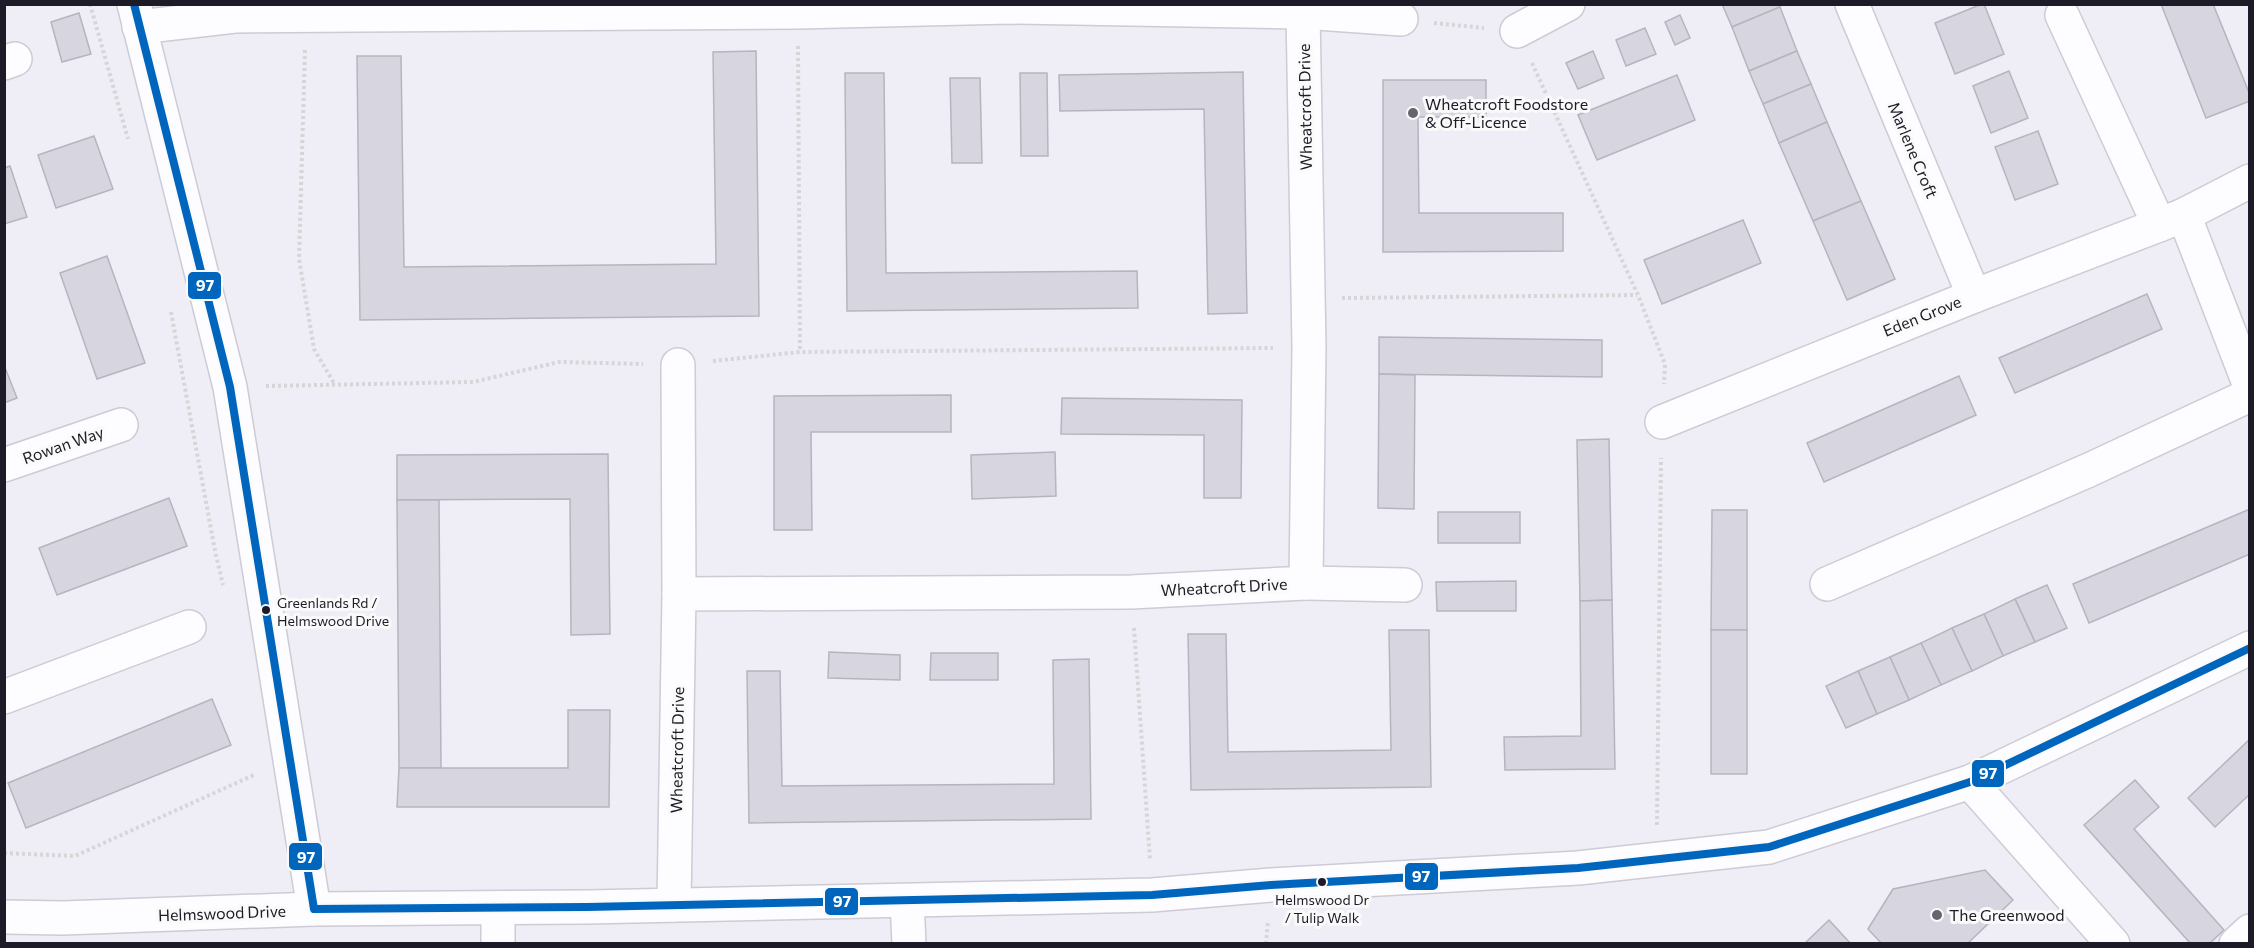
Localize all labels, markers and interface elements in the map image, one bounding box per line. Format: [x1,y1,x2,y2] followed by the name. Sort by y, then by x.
[1294,43,1315,171] street label: Wheatcroft Drive
[1425,94,1588,131] place label: Wheatcroft Foodstore & Off-Licence
[1885,99,1942,201] street label: Marlene Croft
[1406,106,1420,120] marker: Wheatcroft Foodstore & Off-Licence
[187,271,222,300] line badge: 97
[196,275,214,294] text: 97
[1880,291,1964,340] street label: Eden Grove
[20,422,106,467] street label: Rowan Way
[1160,574,1288,599] street label: Wheatcroft Drive
[277,594,389,629] place label: Greenlands Rd / Helmswood Drive
[260,604,272,616] marker: Greenlands Rd / Helmswood Drive
[666,686,687,814] street label: Wheatcroft Drive
[1971,759,2005,788] line badge: 97
[1979,763,1997,782] text: 97
[288,842,323,871] line badge: 97
[297,847,315,866] text: 97
[1404,862,1439,891] line badge: 97
[1412,866,1430,885] text: 97
[1316,876,1328,888] marker: Helmswood Dr / Tulip Walk
[824,887,859,916] line badge: 97
[833,891,851,910] text: 97
[1275,891,1370,926] place label: Helmswood Dr / Tulip Walk
[158,901,286,924] street label: Helmswood Drive
[1949,905,2065,924] place label: The Greenwood
[1930,908,1944,922] marker: The Greenwood

